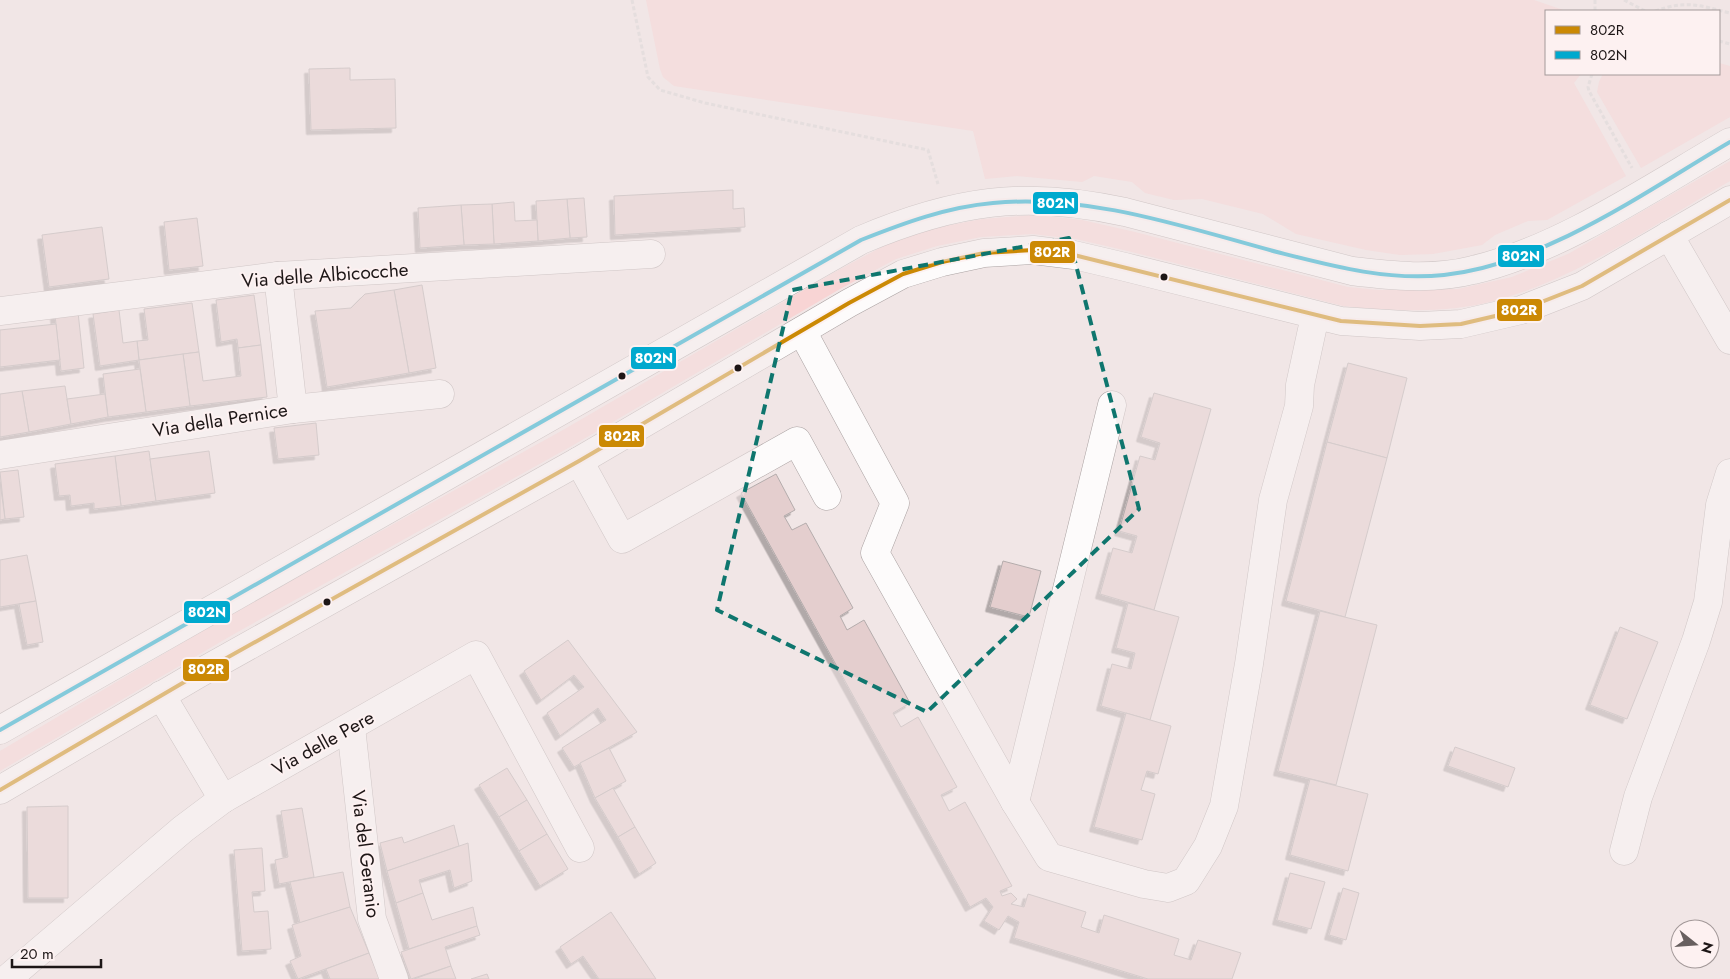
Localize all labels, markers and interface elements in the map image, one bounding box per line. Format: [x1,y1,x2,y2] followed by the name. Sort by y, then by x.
[1545,10,1720,75] legend
[1590,19,1625,41] text: 802R
[1590,44,1627,66] text: 802N
[1032,191,1079,215] line badge: 802N
[1037,193,1075,213] text: 802N
[1029,240,1076,264] line badge: 802R
[1034,242,1070,262] text: 802R
[1497,244,1545,268] line badge: 802N
[1502,246,1540,266] text: 802N
[241,256,410,294] street label: Via delle Albicocche
[1159,272,1169,282] unlabelled marker
[1496,298,1543,322] line badge: 802R
[1501,300,1537,320] text: 802R
[630,346,677,370] line badge: 802N
[635,348,673,368] text: 802N
[733,363,743,373] unlabelled marker
[617,371,627,381] unlabelled marker
[151,396,290,444] street label: Via della Pernice
[598,424,645,448] line badge: 802R
[604,426,640,446] text: 802R
[322,597,332,607] unlabelled marker
[183,600,231,624] line badge: 802N
[188,602,226,622] text: 802N
[182,658,230,682] line badge: 802R
[188,659,224,679] text: 802R
[267,704,379,782] street label: Via delle Pere
[345,789,387,919] street label: Via del Geranio
[1670,919,1720,969] north arrow
[12,936,101,968] scale bar
[1696,940,1719,956] text: N
[20,943,54,965] text: 20 m

